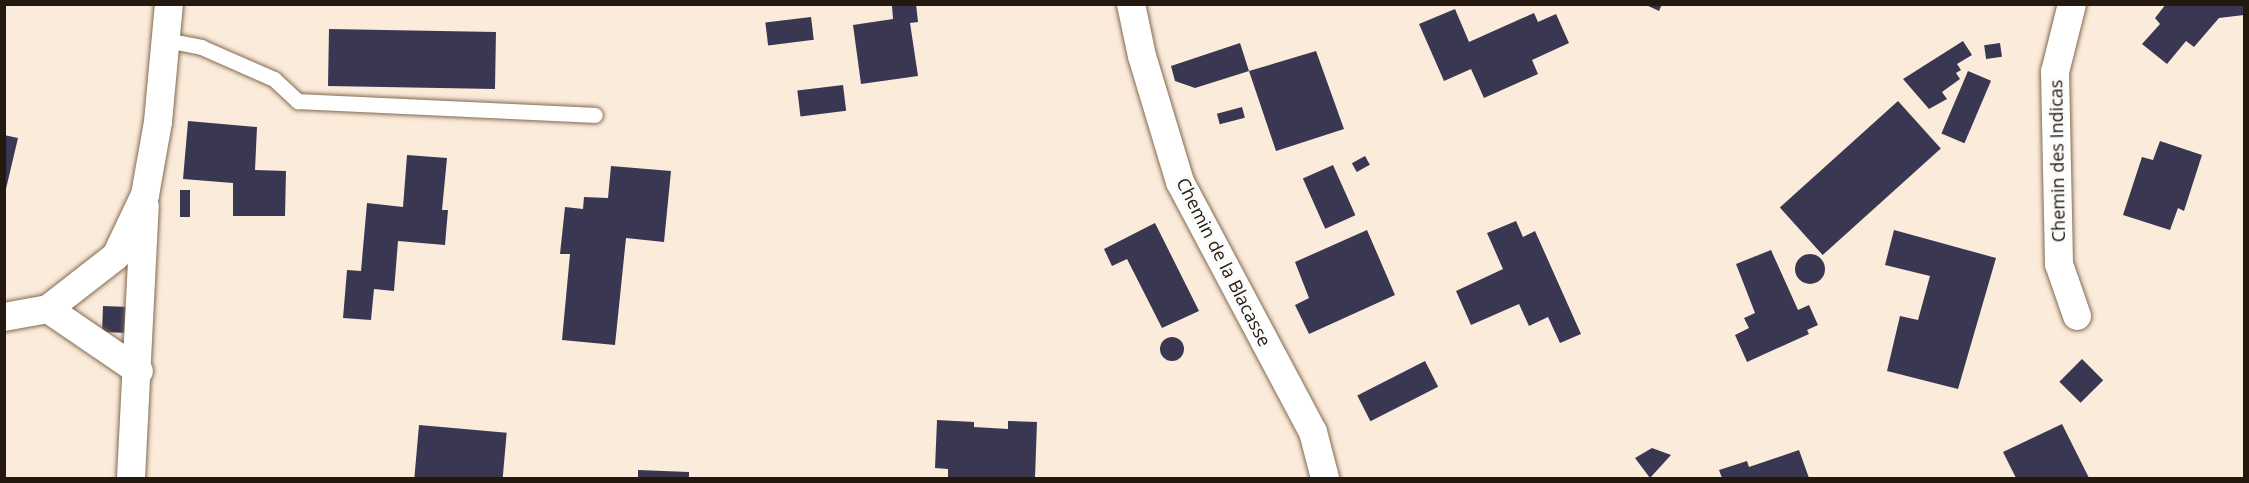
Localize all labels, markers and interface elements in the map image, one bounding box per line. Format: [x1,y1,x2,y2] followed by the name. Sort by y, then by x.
[2045,80,2069,242] street label: Chemin des Indicas
[1172,174,1276,350] street label: Chemin de la Blacasse

